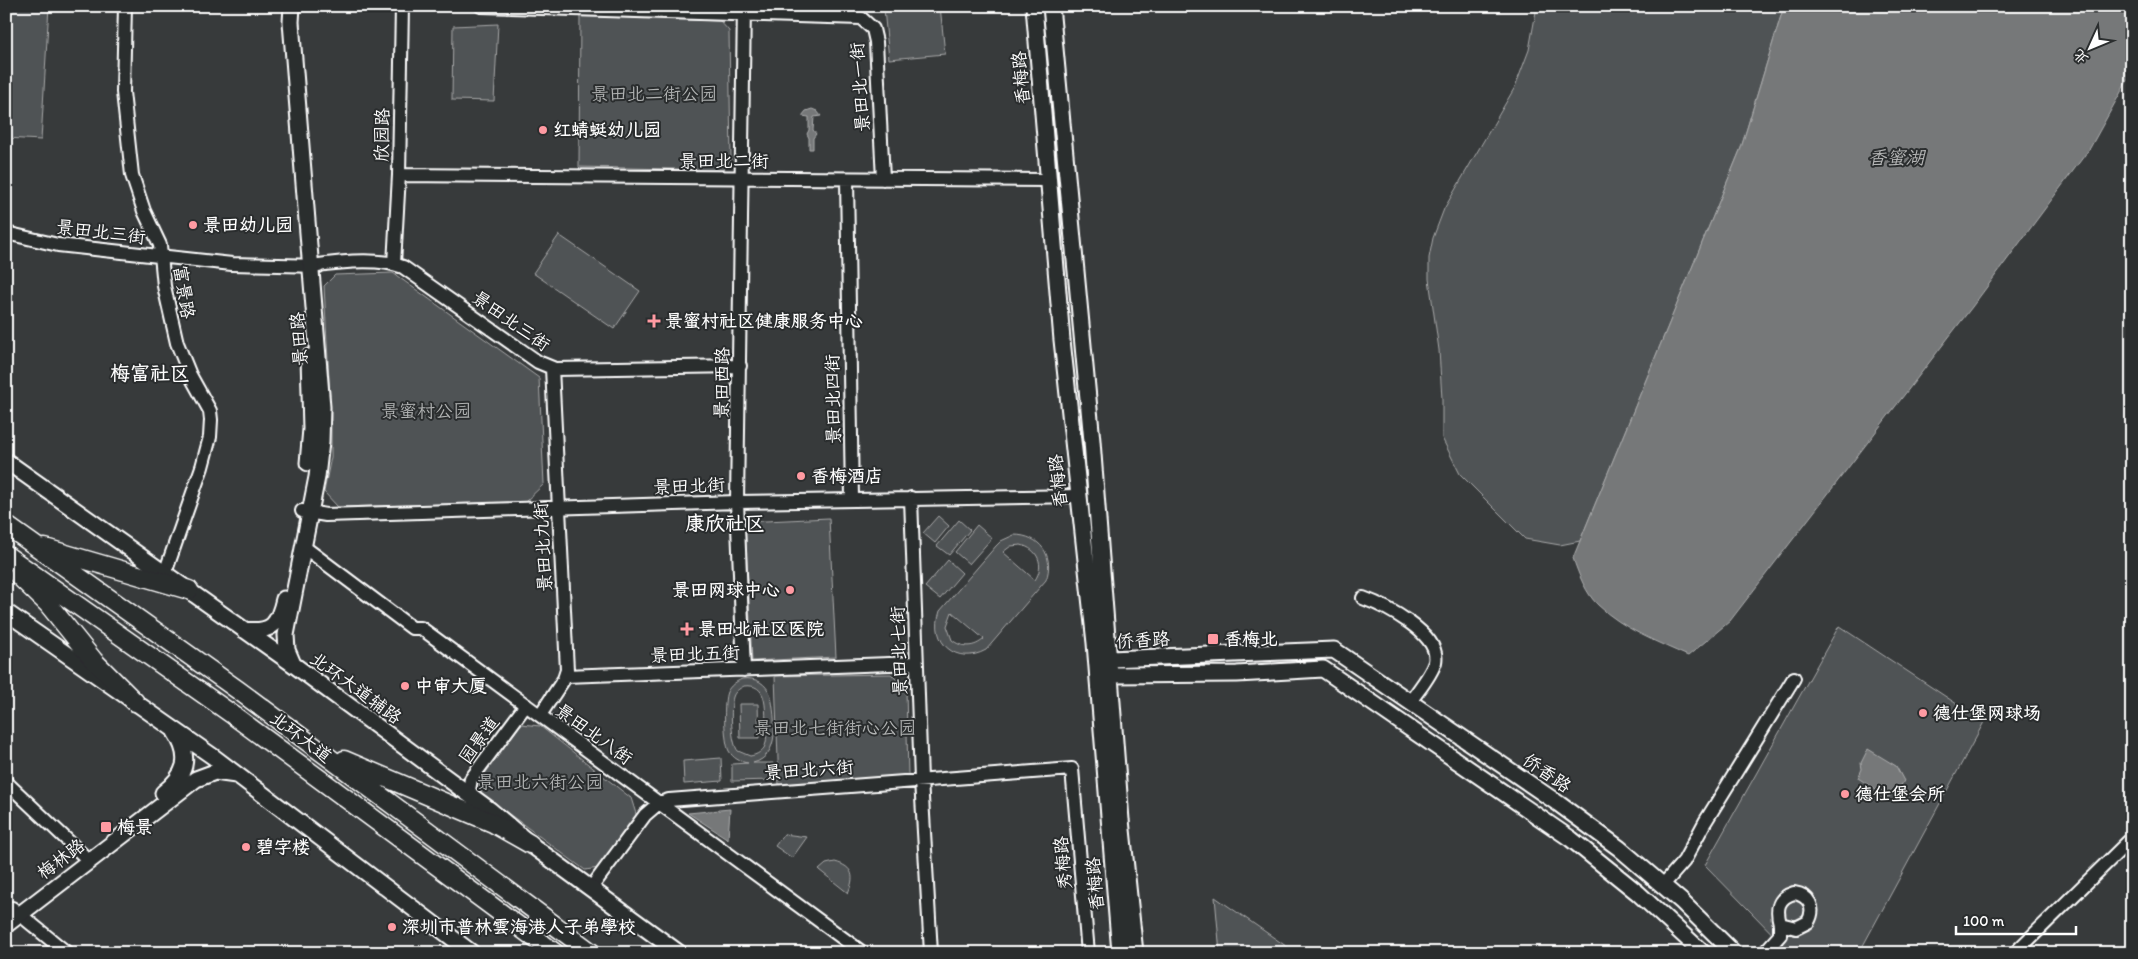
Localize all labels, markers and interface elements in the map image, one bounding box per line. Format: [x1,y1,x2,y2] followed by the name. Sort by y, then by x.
[2066,22,2116,72] north arrow
[846,41,874,133] street label: 景田北一街
[2070,46,2092,68] text: 北
[1008,50,1034,106] street label: 香梅路
[591,83,717,105] park label: 景田北二街公园
[371,108,393,162] street label: 欣园路
[553,119,661,141] place label: 红蜻蜓幼儿园
[537,124,549,136] marker: 红蜻蜓幼儿园
[1867,146,1926,169] water label: 香蜜湖
[679,150,769,172] street label: 景田北二街
[203,214,293,236] place label: 景田幼儿园
[55,216,147,248] street label: 景田北三街
[187,219,199,231] marker: 景田幼儿园
[169,264,199,320] street label: 富景路
[468,286,554,356] street label: 景田北三街
[665,310,863,332] place label: 景蜜村社区健康服务中心
[286,311,312,367] street label: 景田路
[647,314,661,328] marker: 景蜜村社区健康服务中心
[710,347,734,419] street label: 景田西路
[821,354,845,444] street label: 景田北四街
[110,361,190,385] district label: 梅富社区
[381,400,471,422] park label: 景蜜村公园
[1044,453,1072,509] street label: 香梅路
[811,465,883,487] place label: 香梅酒店
[795,470,807,482] marker: 香梅酒店
[653,474,725,498] street label: 景田北街
[530,501,556,593] street label: 景田北九街
[685,511,765,535] district label: 康欣社区
[672,579,780,601] place label: 景田网球中心
[784,584,796,596] marker: 景田网球中心
[886,606,912,696] street label: 景田北七街
[698,618,824,640] place label: 景田北社区医院
[680,622,694,636] marker: 景田北社区医院
[1115,628,1171,652] street label: 侨香路
[1224,628,1278,650] place label: 香梅北
[1206,632,1220,646] marker: 香梅北
[650,641,740,667] street label: 景田北五街
[306,647,406,729] street label: 北环大道辅路
[415,675,487,697] place label: 中审大厦
[399,680,411,692] marker: 中审大厦
[551,699,637,769] street label: 景田北八街
[1933,702,2041,724] place label: 德仕堡网球场
[266,707,336,767] street label: 北环大道
[1917,707,1929,719] marker: 德仕堡网球场
[454,712,504,768] street label: 园景道
[754,717,916,739] park label: 景田北七街街心公园
[1519,749,1575,797] street label: 侨香路
[763,756,855,784] street label: 景田北六街
[477,771,603,793] park label: 景田北六街公园
[1855,783,1945,805] place label: 德仕堡会所
[1839,788,1851,800] marker: 德仕堡会所
[117,816,153,838] place label: 梅景
[99,820,113,834] marker: 梅景
[33,834,89,884] street label: 梅林路
[1050,835,1076,891] street label: 秀梅路
[256,836,310,858] place label: 碧字楼
[240,841,252,853] marker: 碧字楼
[1082,856,1108,912] street label: 香梅路
[1956,904,2076,936] scale bar
[1963,912,2005,930] text: 100 m
[402,916,636,938] place label: 深圳市普林雲海港人子弟學校
[386,921,398,933] marker: 深圳市普林雲海港人子弟學校

